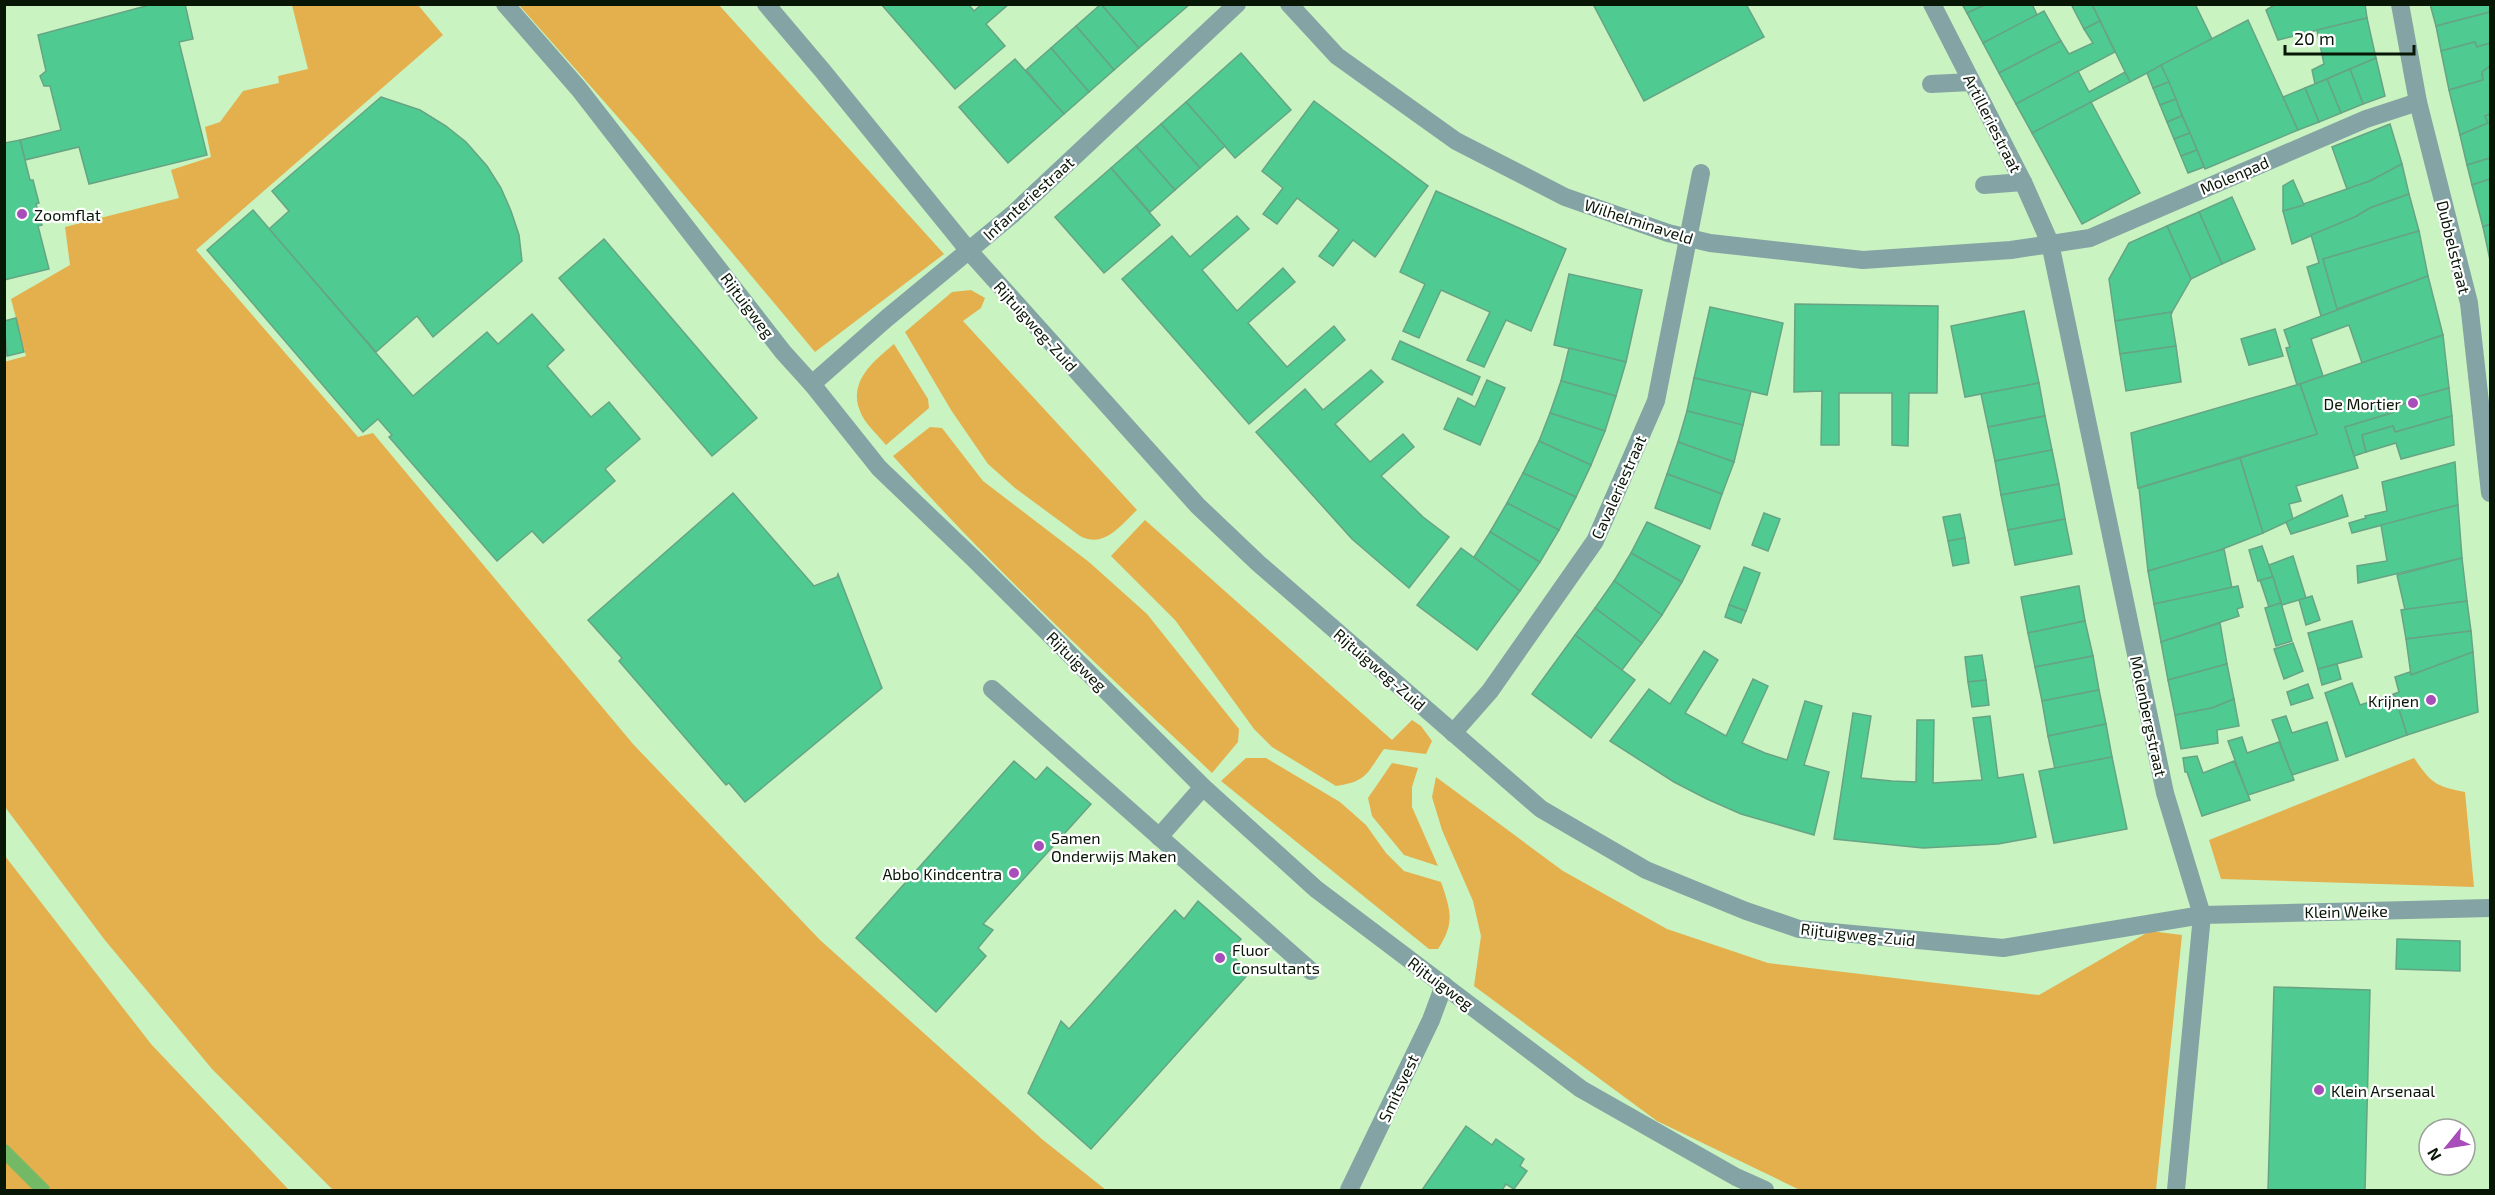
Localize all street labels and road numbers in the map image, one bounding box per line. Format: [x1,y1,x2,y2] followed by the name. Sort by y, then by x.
[1960,71,2026,175] street label: Artilleriestraat
[979,152,1077,244] street label: Infanteriestraat
[2197,152,2271,198] street label: Molenpad
[1582,194,1696,248] street label: Wilhelminaveld
[2433,198,2475,296] street label: Dubbelstraat
[717,269,779,342] street label: Rijtuigweg
[990,277,1082,376] street label: Rijtuigweg-Zuid
[1587,432,1649,542] street label: Cavaleriestraat
[1330,624,1430,715] street label: Rijtuigweg-Zuid
[1042,627,1111,696] street label: Rijtuigweg
[2127,654,2171,778] street label: Molenbergstraat
[2304,901,2388,921] street label: Klein Weike
[1800,919,1916,950] street label: Rijtuigweg-Zuid
[1404,952,1477,1014] street label: Rijtuigweg
[1374,1051,1422,1125] street label: Smitsvest

